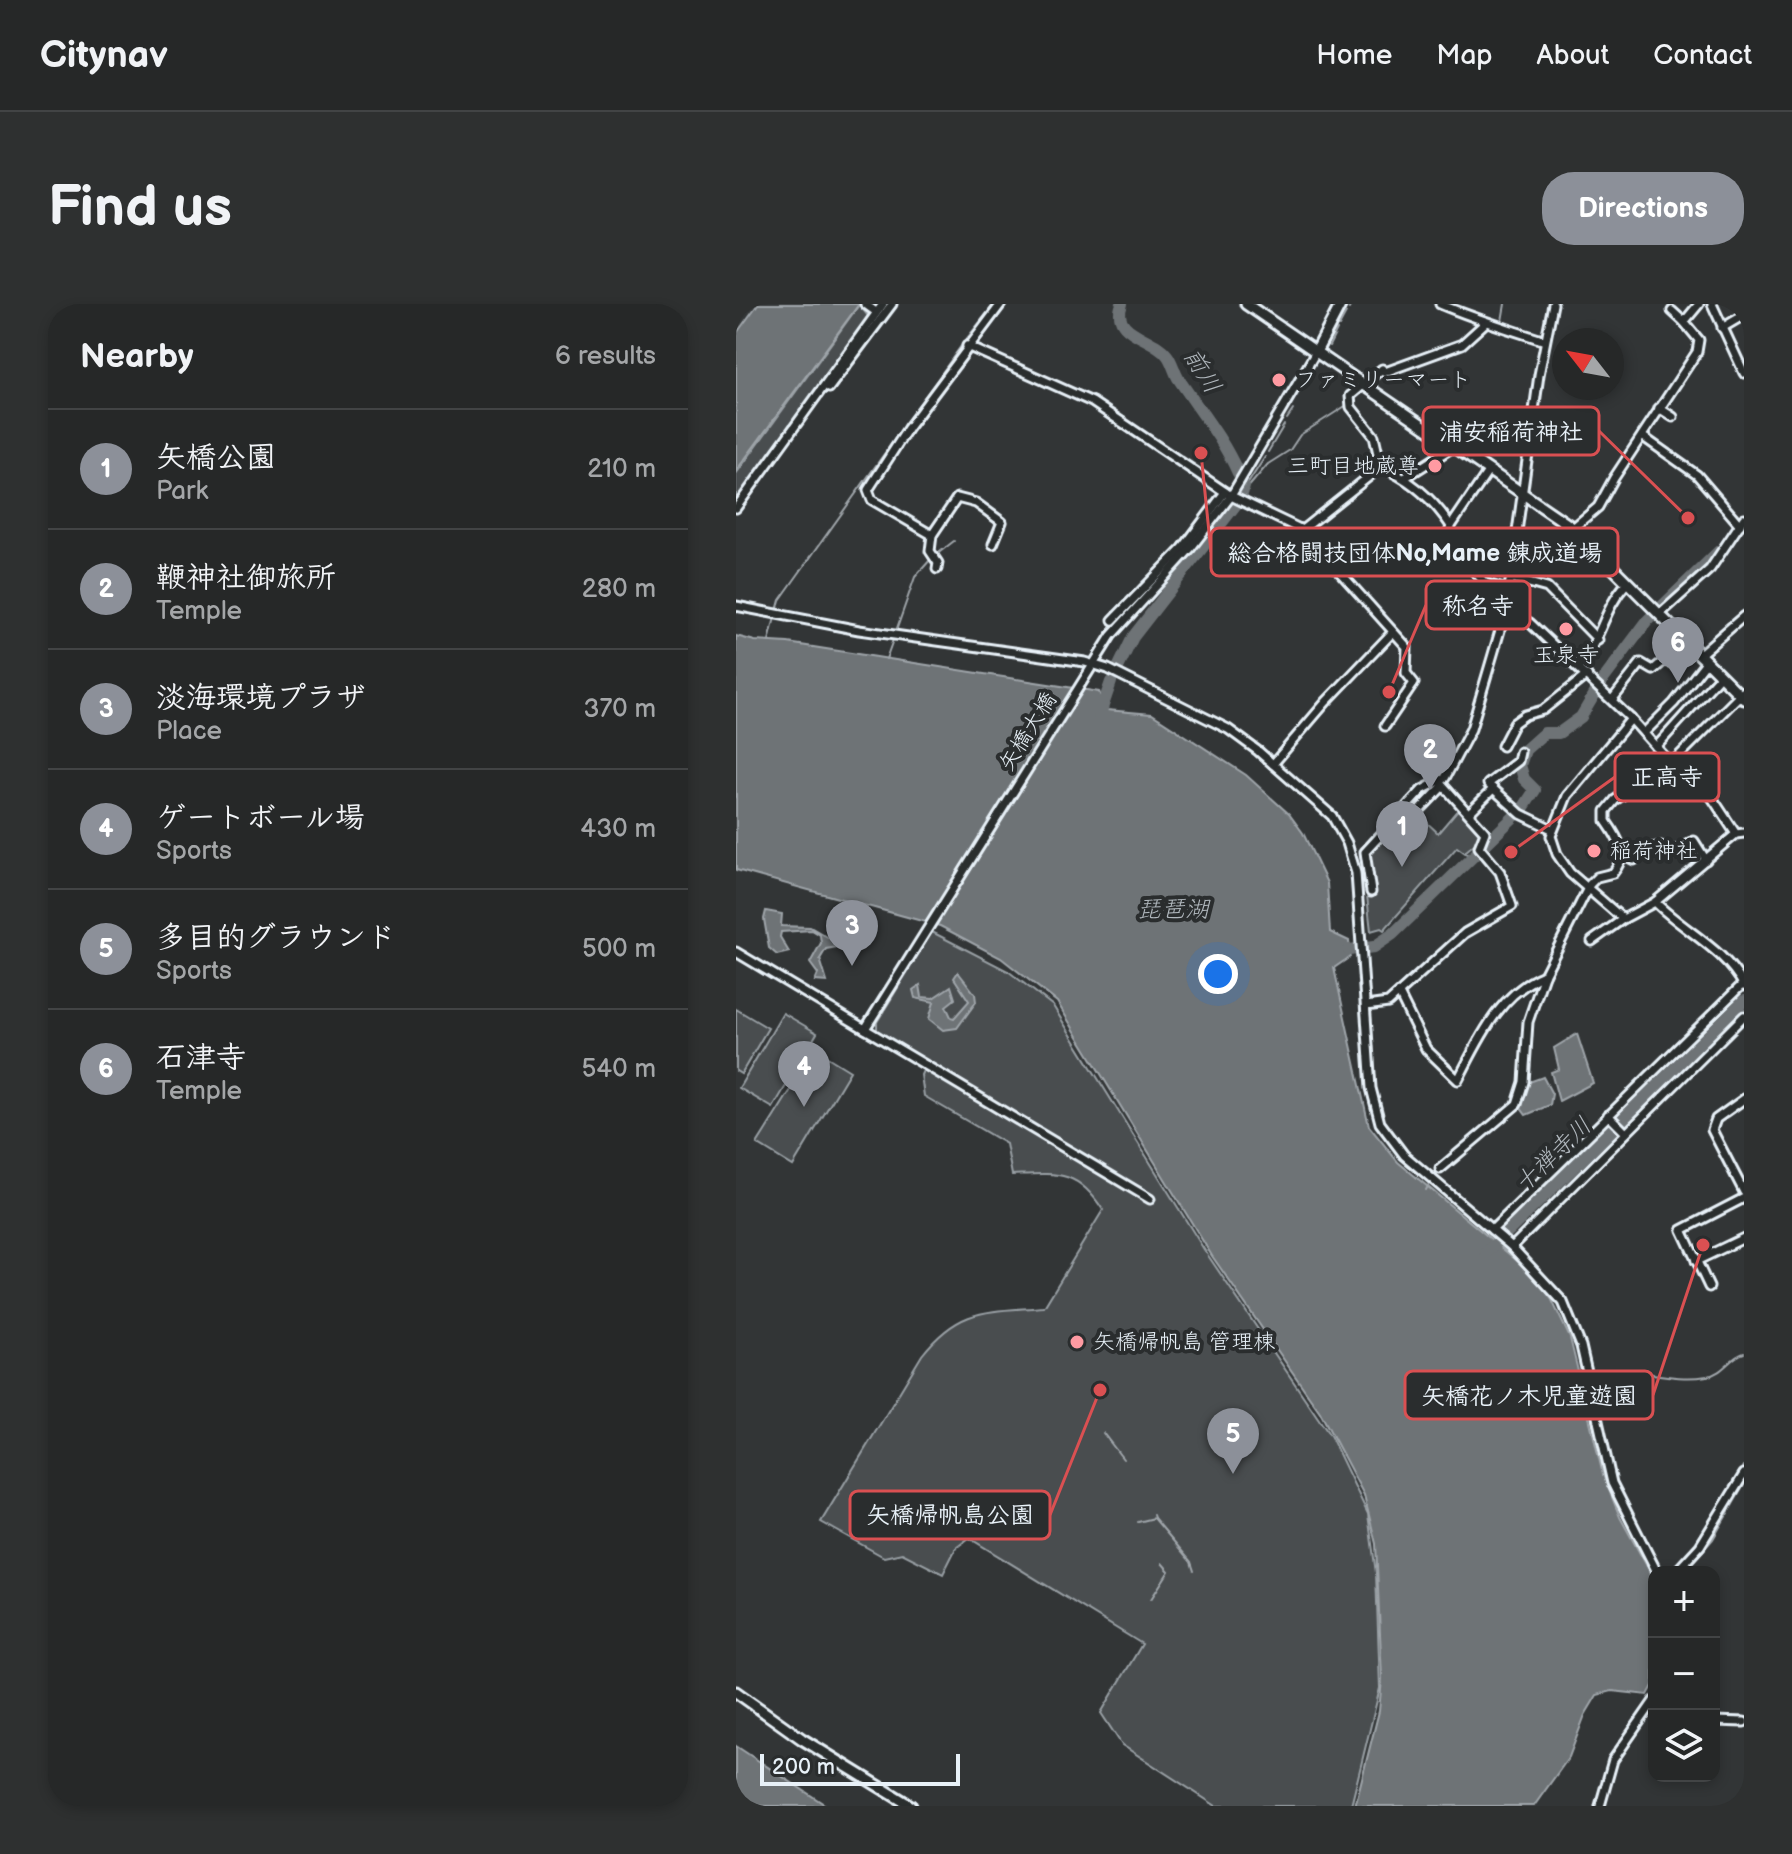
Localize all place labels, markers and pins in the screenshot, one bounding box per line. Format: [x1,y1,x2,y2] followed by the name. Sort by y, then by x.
[1295,367,1471,394] place label: ファミリーマート
[1270,371,1288,389] marker: ファミリーマート
[1423,407,1599,455] callout: 浦安稲荷神社
[1287,453,1419,480] place label: 三町目地蔵尊
[1426,457,1444,475] marker: 三町目地蔵尊
[1211,528,1618,576] callout: 総合格闘技団体No,Mame 錬成道場
[1426,581,1530,629] callout: 称名寺
[1652,617,1704,683] pin: 6
[1557,620,1575,638] marker: 玉泉寺
[1533,642,1599,669] place label: 玉泉寺
[1404,724,1456,790] pin: 2
[1615,753,1719,801] callout: 正高寺
[1376,801,1428,867] pin: 1
[1610,838,1698,865] place label: 稲荷神社
[1585,842,1603,860] marker: 稲荷神社
[826,900,878,966] pin: 3
[778,1041,830,1107] pin: 4
[1093,1329,1275,1356] place label: 矢橋帰帆島 管理棟
[1068,1333,1086,1351] marker: 矢橋帰帆島 管理棟
[1405,1371,1653,1419] callout: 矢橋花ノ木児童遊園
[1207,1408,1259,1474] pin: 5
[850,1491,1050,1539] callout: 矢橋帰帆島公園

